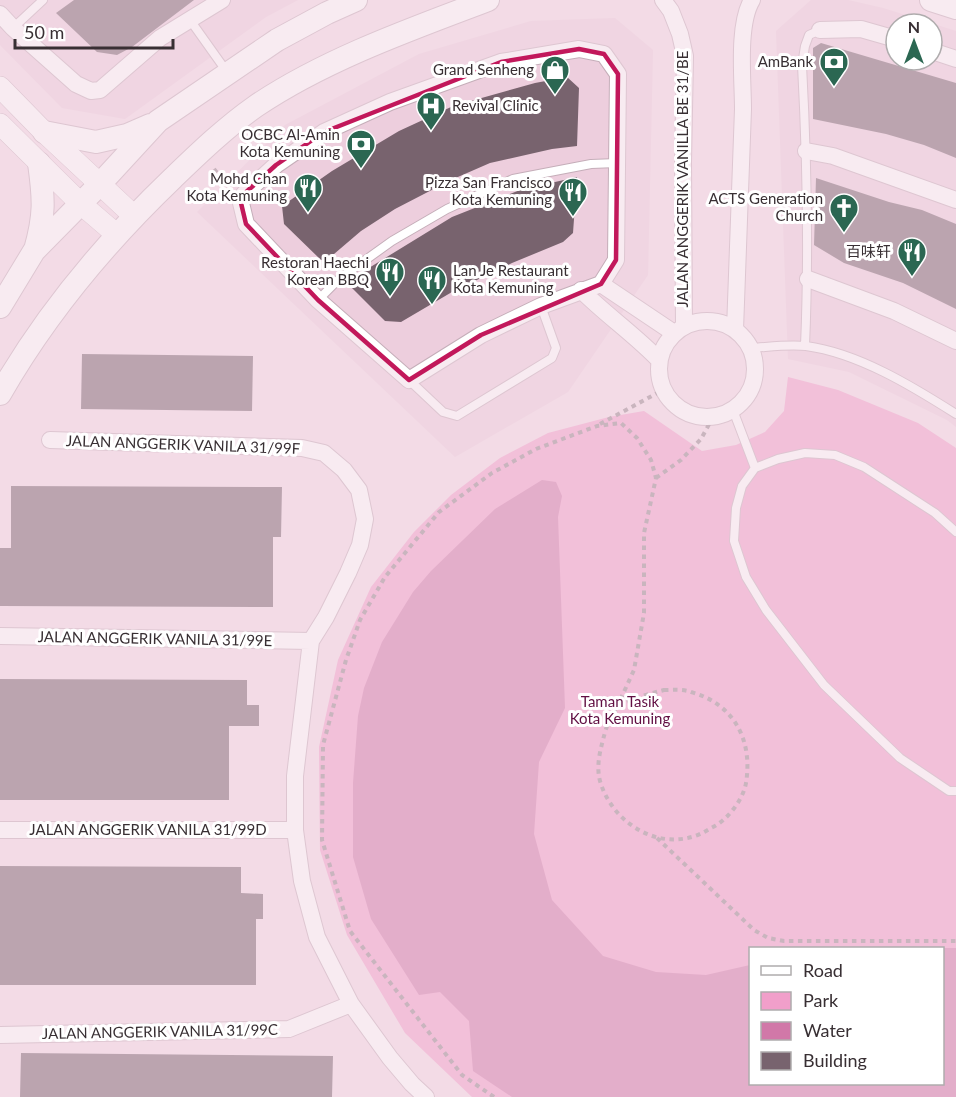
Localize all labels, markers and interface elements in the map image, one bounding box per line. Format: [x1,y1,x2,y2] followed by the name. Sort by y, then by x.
[15,12,172,50] scale bar
[884,12,944,72] north arrow
[908,17,920,36] text: N
[24,21,64,43] text: 50 m
[818,46,850,88] bank icon: AmBank
[673,51,691,307] street label: JALAN ANGGERIK VANILLA BE 31/BE
[758,52,813,70] place label: AmBank
[539,54,571,96] shop icon: Grand Senheng
[433,60,534,78] place label: Grand Senheng
[415,90,447,132] hospital icon: Revival Clinic
[452,96,539,114] place label: Revival Clinic
[239,125,340,160] place label: OCBC Al-Amin Kota Kemuning
[345,128,377,170] bank icon: OCBC Al-Amin Kota Kemuning
[186,169,287,204] place label: Mohd Chan Kota Kemuning
[292,172,324,214] restaurant icon: Mohd Chan Kota Kemuning
[425,173,552,208] place label: Pizza San Francisco Kota Kemuning
[557,176,589,218] restaurant icon: Pizza San Francisco Kota Kemuning
[708,189,823,224] place label: ACTS Generation Church
[828,192,860,234] church icon: ACTS Generation Church
[896,236,928,278] restaurant icon: 百味轩
[846,242,891,260] place label: 百味轩
[261,253,369,288] place label: Restoran Haechi Korean BBQ
[374,256,406,298] restaurant icon: Restoran Haechi Korean BBQ
[453,261,569,296] place label: Lan Je Restaurant Kota Kemuning
[416,264,448,306] restaurant icon: Lan Je Restaurant Kota Kemuning
[66,431,300,457] street label: JALAN ANGGERIK VANILA 31/99F
[38,627,272,649] street label: JALAN ANGGERIK VANILA 31/99E
[570,692,670,727] park label: Taman Tasik Kota Kemuning
[29,820,267,838] street label: JALAN ANGGERIK VANILA 31/99D
[749,947,944,1085] legend
[803,959,843,981] text: Road
[803,989,839,1011] text: Park
[803,1019,852,1041] text: Water
[42,1020,278,1042] street label: JALAN ANGGERIK VANILA 31/99C
[803,1049,867,1071] text: Building

